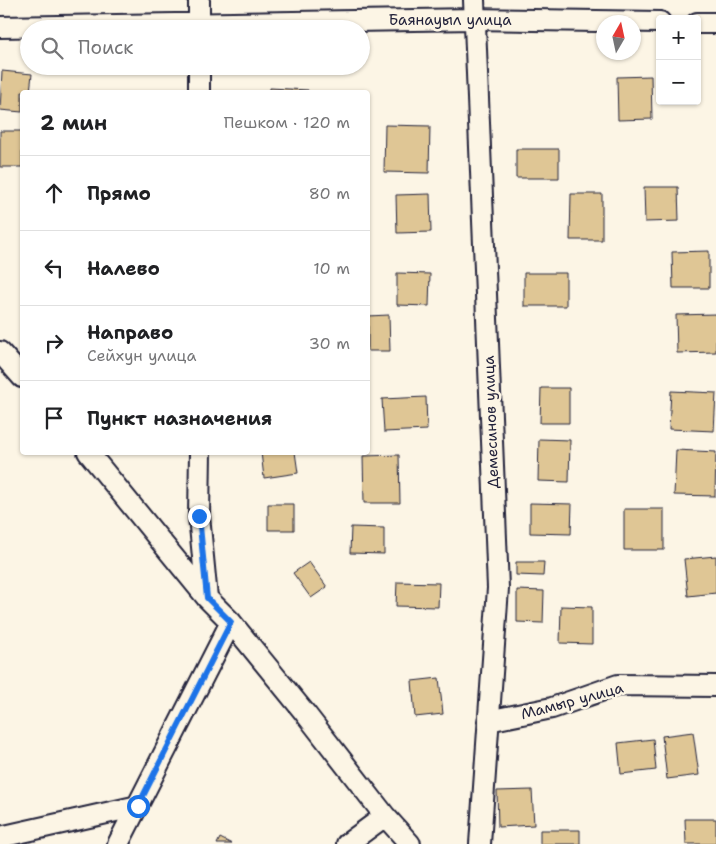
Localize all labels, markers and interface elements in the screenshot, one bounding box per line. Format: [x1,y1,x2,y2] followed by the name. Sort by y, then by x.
[388,10,512,30] street label: Баянауыл улица
[596,15,641,60] north arrow
[656,15,701,105] map controls
[656,15,701,60] button: +
[20,20,370,75] search box
[38,34,66,62] icon: search
[78,35,133,60] text: Поиск
[656,60,701,105] button: −
[40,109,107,137] text: 2 мин
[224,112,350,133] text: Пешком · 120 m
[40,179,68,207] icon: ahead
[87,181,151,206] text: Прямо
[309,183,350,204] text: 80 m
[40,254,68,282] icon: left
[87,256,160,281] text: Налево
[313,258,350,279] text: 10 m
[87,320,173,345] text: Направо
[40,329,68,357] icon: right
[309,333,350,354] text: 30 m
[87,345,196,366] text: Сейхун улица
[479,355,503,489] street label: Демесинов улица
[40,404,68,432] icon: arrive
[87,406,272,431] text: Пункт назначения
[188,505,211,528] route end
[519,678,626,724] street label: Мамыр улица
[127,795,150,818] route start

